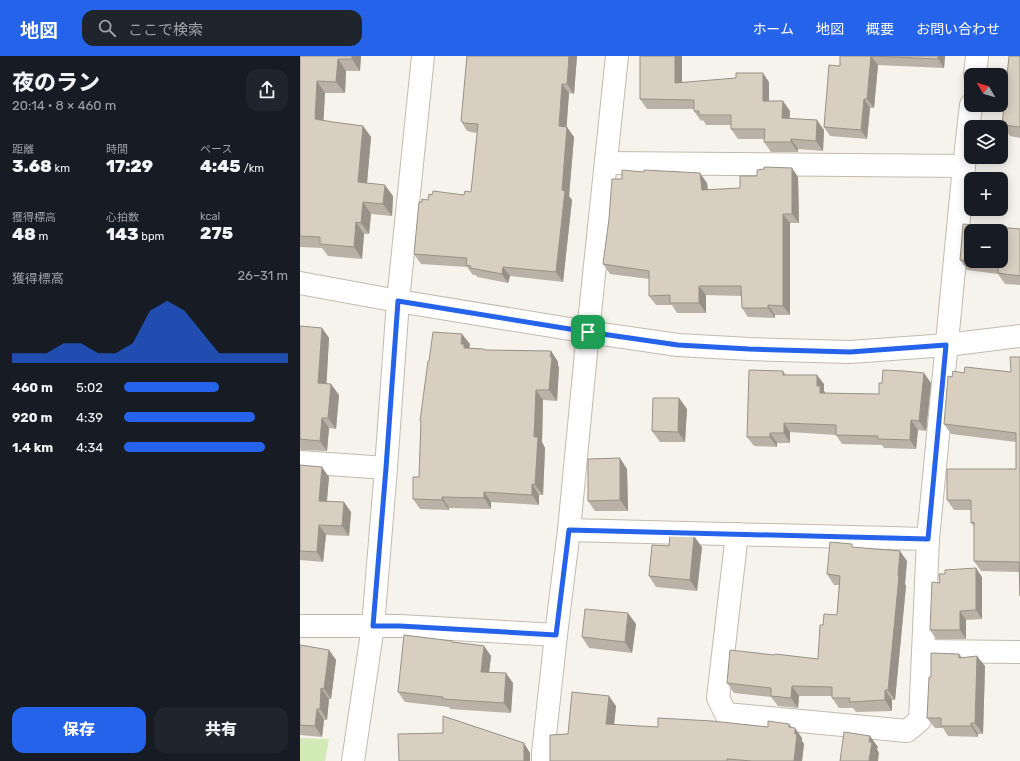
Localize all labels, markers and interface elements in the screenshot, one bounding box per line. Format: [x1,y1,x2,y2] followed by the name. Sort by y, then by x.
[82,10,362,46] search box
[96,17,118,39] icon: search
[20,19,58,42] text: 地図
[128,21,203,39] text: ここで検索
[752,21,794,38] text: ホーム
[816,21,844,38] text: 地図
[866,21,894,38] text: 概要
[916,21,1000,38] text: お問い合わせ
[964,68,1008,112] north arrow
[964,68,1008,268] map controls
[12,69,100,96] text: 夜のラン
[246,69,288,111] button: share
[12,98,116,113] text: 20:14 · 8 × 460 m
[964,120,1008,164] button: layers
[12,143,34,156] text: 距離
[106,143,128,156] text: 時間
[200,143,232,156] text: ペース
[12,156,52,176] text: 3.68
[106,156,153,176] text: 17:29
[200,156,241,176] text: 4:45
[52,162,70,175] text: km
[241,162,264,175] text: /km
[964,172,1008,216] button: +
[200,210,220,223] text: kcal
[12,211,56,224] text: 獲得標高
[106,211,139,224] text: 心拍数
[200,223,233,243] text: 275
[12,224,36,244] text: 48
[106,224,139,244] text: 143
[964,224,1008,268] button: −
[36,230,48,243] text: m
[139,230,164,243] text: bpm
[237,268,288,283] text: 26–31 m
[12,271,64,286] text: 獲得標高
[571,315,605,349] pin
[577,321,599,343] icon: arrive
[12,380,53,395] text: 460 m
[76,380,103,395] text: 5:02
[12,410,52,425] text: 920 m
[76,410,103,425] text: 4:39
[12,440,53,455] text: 1.4 km
[76,440,103,455] text: 4:34
[12,707,146,753] button: 保存
[154,707,288,753] button: 共有

